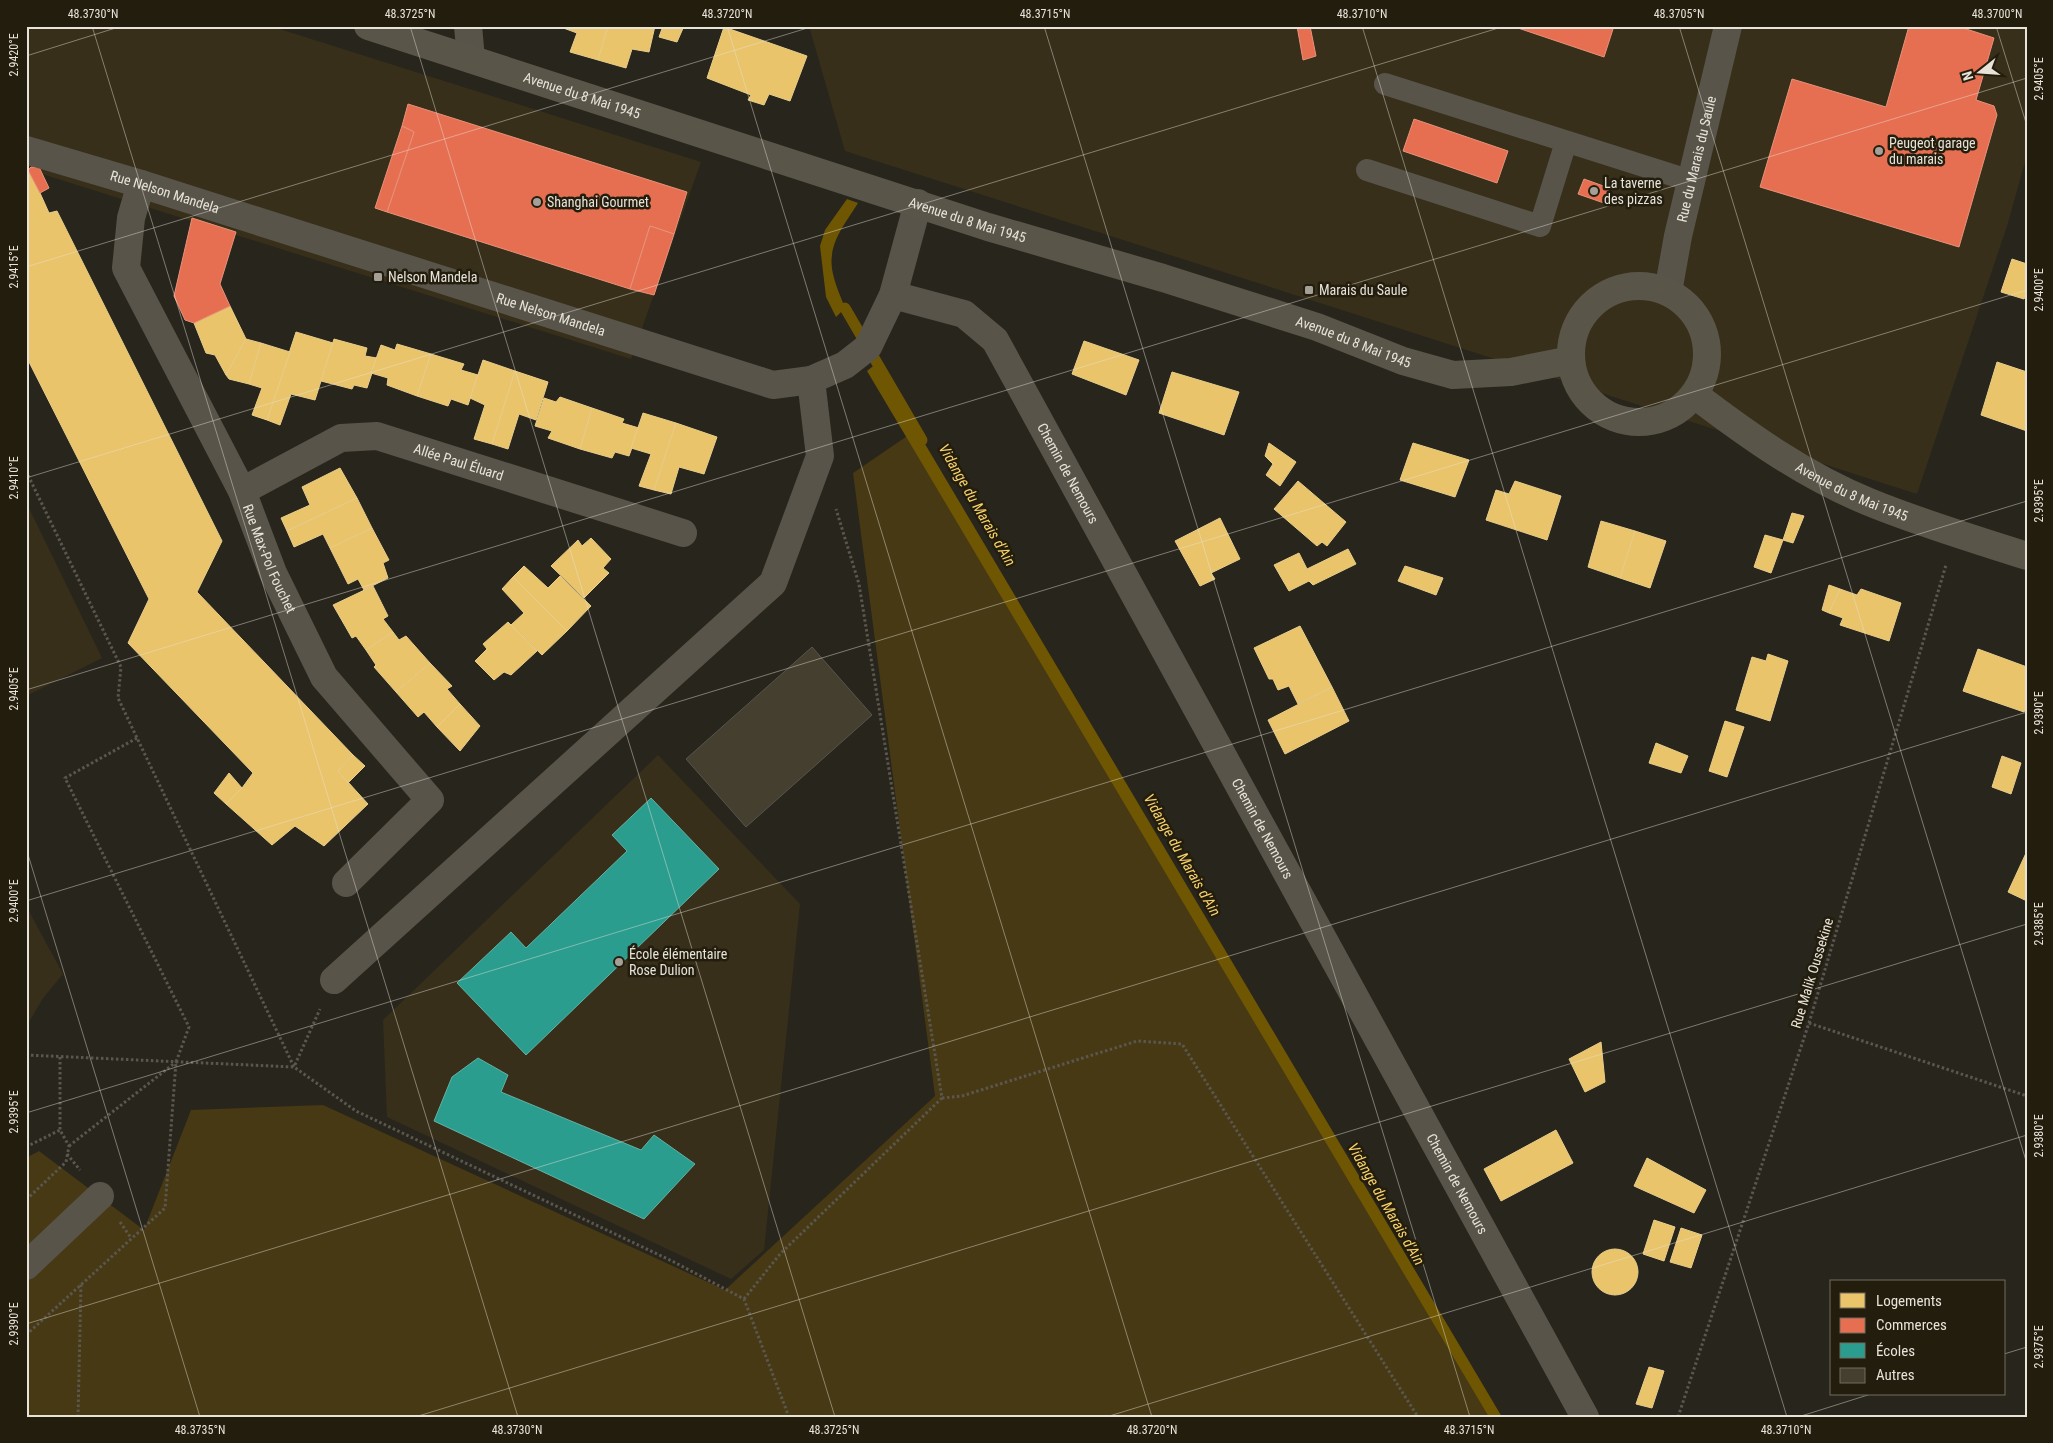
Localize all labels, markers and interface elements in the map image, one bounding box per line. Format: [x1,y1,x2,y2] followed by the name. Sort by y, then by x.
[68,7,118,21] text: 48.3730°N
[385,7,435,21] text: 48.3725°N
[702,7,752,21] text: 48.3720°N
[1020,7,1070,21] text: 48.3715°N
[1337,7,1387,21] text: 48.3710°N
[1654,7,1704,21] text: 48.3705°N
[1972,7,2022,21] text: 48.3700°N
[7,33,21,77] text: 2.9420°E
[1956,48,2006,98] north arrow
[2032,57,2046,101] text: 2.9405°E
[522,69,643,122] street label: Avenue du 8 Mai 1945
[1959,69,1976,82] text: N
[1674,94,1719,224] street label: Rue du Marais du Saule
[1889,135,1976,167] place label: Peugeot garage du marais
[1873,145,1885,157] marker: Peugeot garage du marais
[108,167,221,216] street label: Rue Nelson Mandela
[1604,175,1663,207] place label: La taverne des pizzas
[1588,185,1600,197] marker: La taverne des pizzas
[547,194,649,210] place label: Shanghai Gourmet
[907,194,1028,246] street label: Avenue du 8 Mai 1945
[531,196,543,208] marker: Shanghai Gourmet
[7,245,21,289] text: 2.9415°E
[2032,268,2046,312] text: 2.9400°E
[388,269,477,285] place label: Nelson Mandela
[372,271,384,283] marker: Nelson Mandela
[1319,282,1408,298] place label: Marais du Saule
[1303,284,1315,296] marker: Marais du Saule
[494,290,607,339] street label: Rue Nelson Mandela
[1294,313,1413,371] street label: Avenue du 8 Mai 1945
[1034,420,1102,526] street label: Chemin de Nemours
[412,440,506,484] street label: Allée Paul Éluard
[935,441,1019,569] water label: Vidange du Marais d'Ain
[7,456,21,500] text: 2.9410°E
[1793,459,1910,524] street label: Avenue du 8 Mai 1945
[2032,479,2046,523] text: 2.9395°E
[240,502,299,616] street label: Rue Max-Pol Fouchet
[7,667,21,711] text: 2.9405°E
[2032,691,2046,735] text: 2.9390°E
[1229,776,1297,882] street label: Chemin de Nemours
[1140,791,1224,919] water label: Vidange du Marais d'Ain
[7,879,21,923] text: 2.9400°E
[2032,902,2046,946] text: 2.9385°E
[1788,915,1837,1030] street label: Rue Malik Oussekine
[629,945,728,978] place label: École élémentaire Rose Dulion
[613,956,625,968] marker: École élémentaire Rose Dulion
[7,1090,21,1134] text: 2.9395°E
[2032,1114,2046,1158] text: 2.9380°E
[1423,1131,1491,1237] street label: Chemin de Nemours
[1344,1140,1428,1268] water label: Vidange du Marais d'Ain
[1830,1280,2006,1396] legend
[1876,1292,1942,1310] text: Logements
[7,1302,21,1346] text: 2.9390°E
[1876,1316,1947,1334] text: Commerces
[2032,1325,2046,1369] text: 2.9375°E
[1876,1342,1915,1360] text: Écoles
[1876,1366,1915,1384] text: Autres
[175,1423,225,1437] text: 48.3735°N
[492,1423,542,1437] text: 48.3730°N
[809,1423,859,1437] text: 48.3725°N
[1127,1423,1177,1437] text: 48.3720°N
[1444,1423,1494,1437] text: 48.3715°N
[1761,1423,1811,1437] text: 48.3710°N

